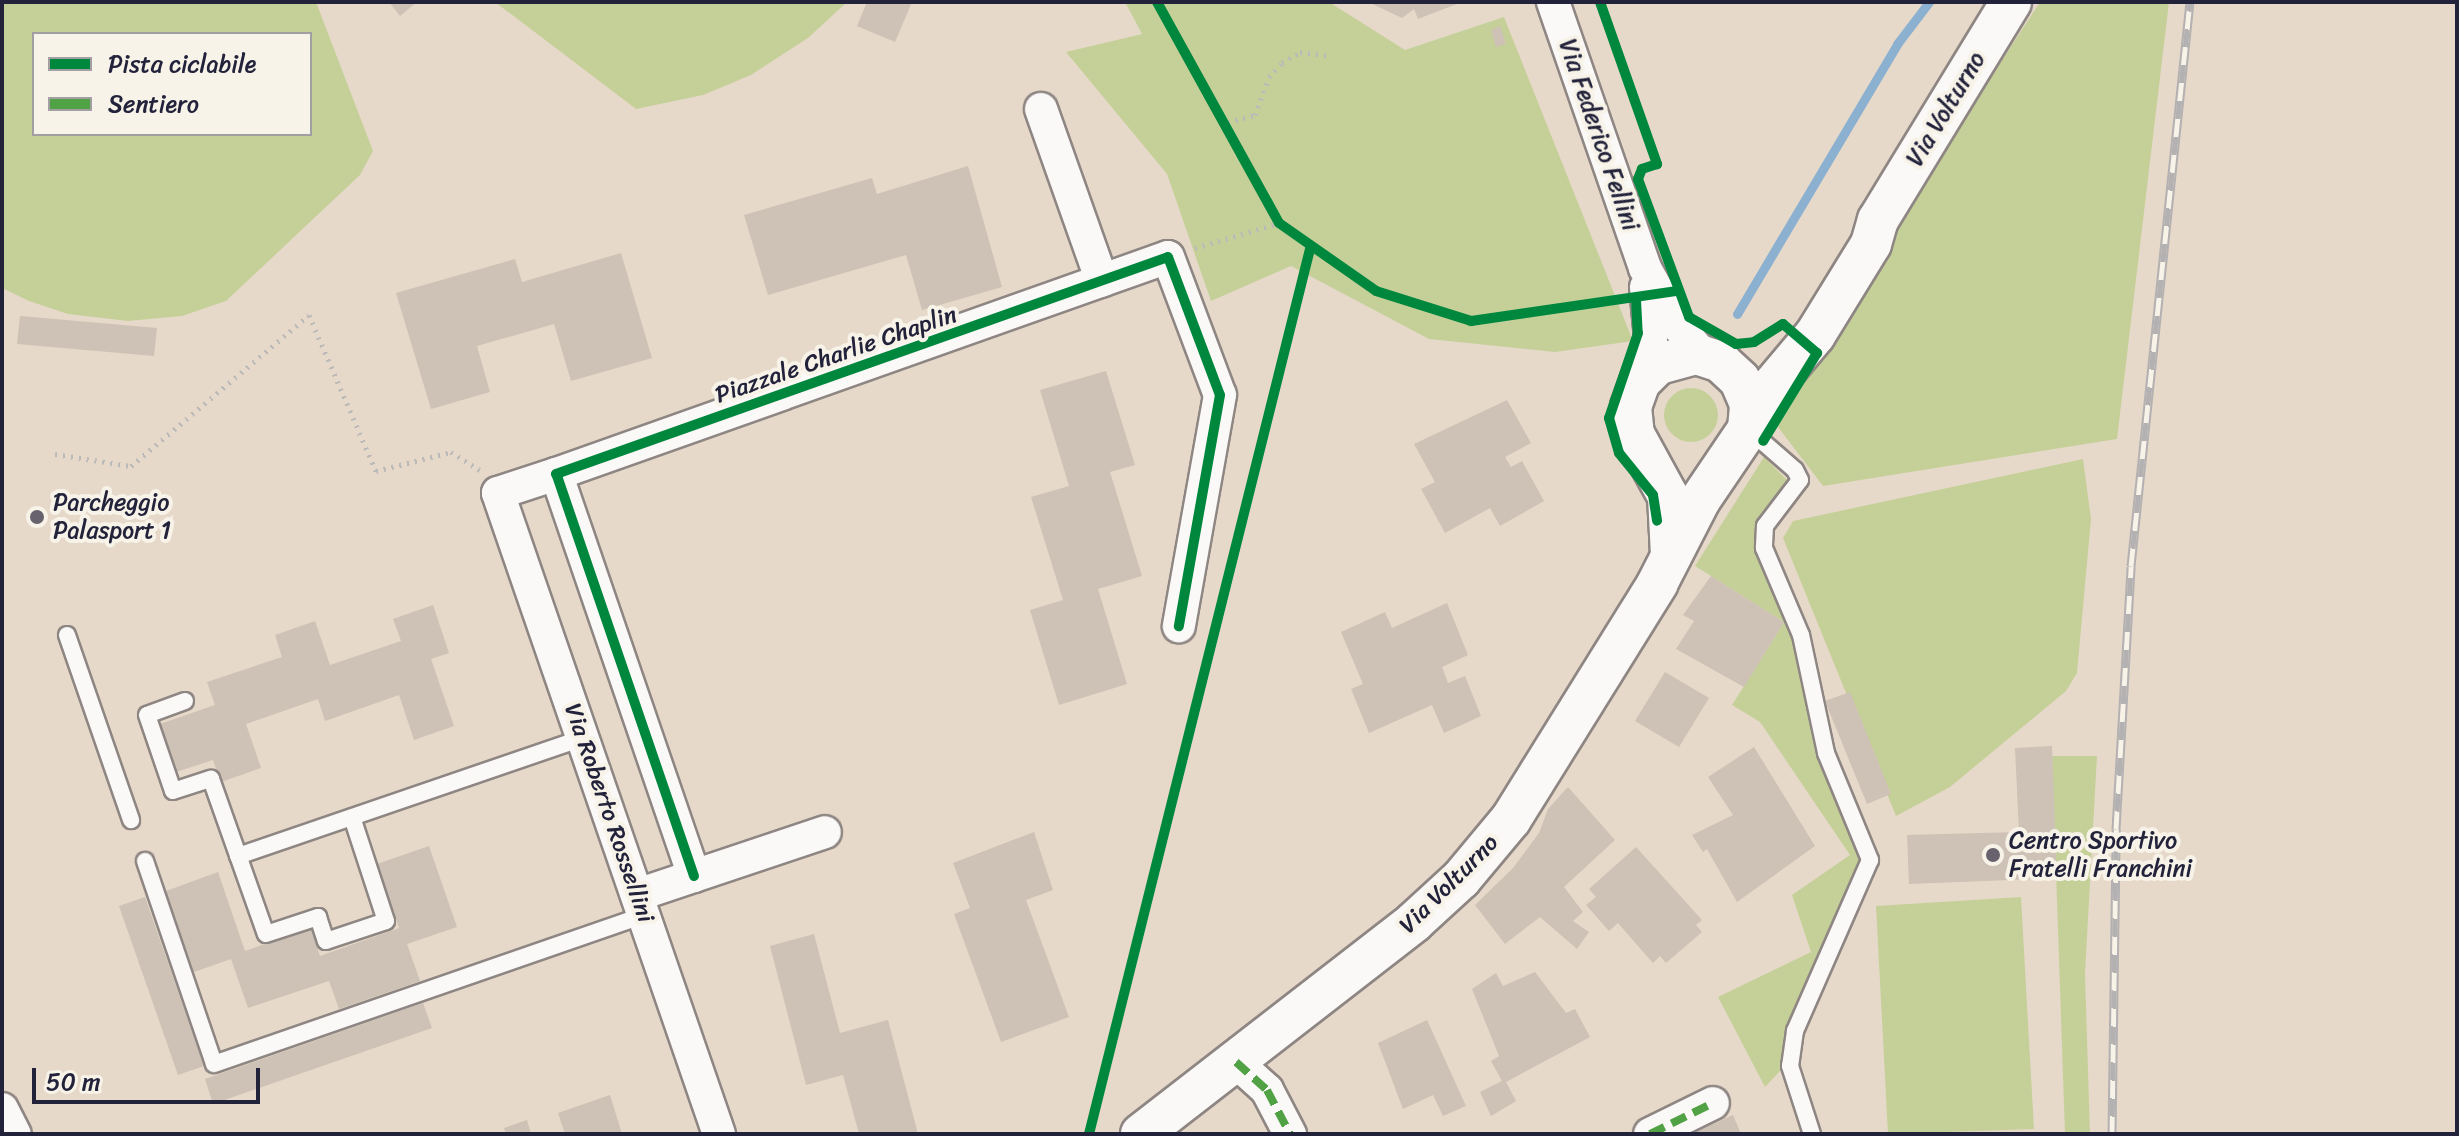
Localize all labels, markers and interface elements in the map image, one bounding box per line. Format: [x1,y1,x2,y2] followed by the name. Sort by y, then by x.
[32,32,312,136] legend
[1553,35,1645,235] street label: Via Federico Fellini
[108,43,256,85] text: Pista ciclabile
[1901,47,1991,171] street label: Via Volturno
[108,83,199,125] text: Sentiero
[712,300,960,410] street label: Piazzale Charlie Chaplin
[53,489,171,545] place label: Parcheggio Palasport 1
[28,508,46,526] marker: Parcheggio Palasport 1
[558,700,660,926] street label: Via Roberto Rossellini
[2009,827,2192,883] place label: Centro Sportivo Fratelli Franchini
[1393,828,1505,940] street label: Via Volturno
[1984,846,2002,864] marker: Centro Sportivo Fratelli Franchini
[36,1052,264,1102] scale bar
[46,1061,101,1103] text: 50 m

